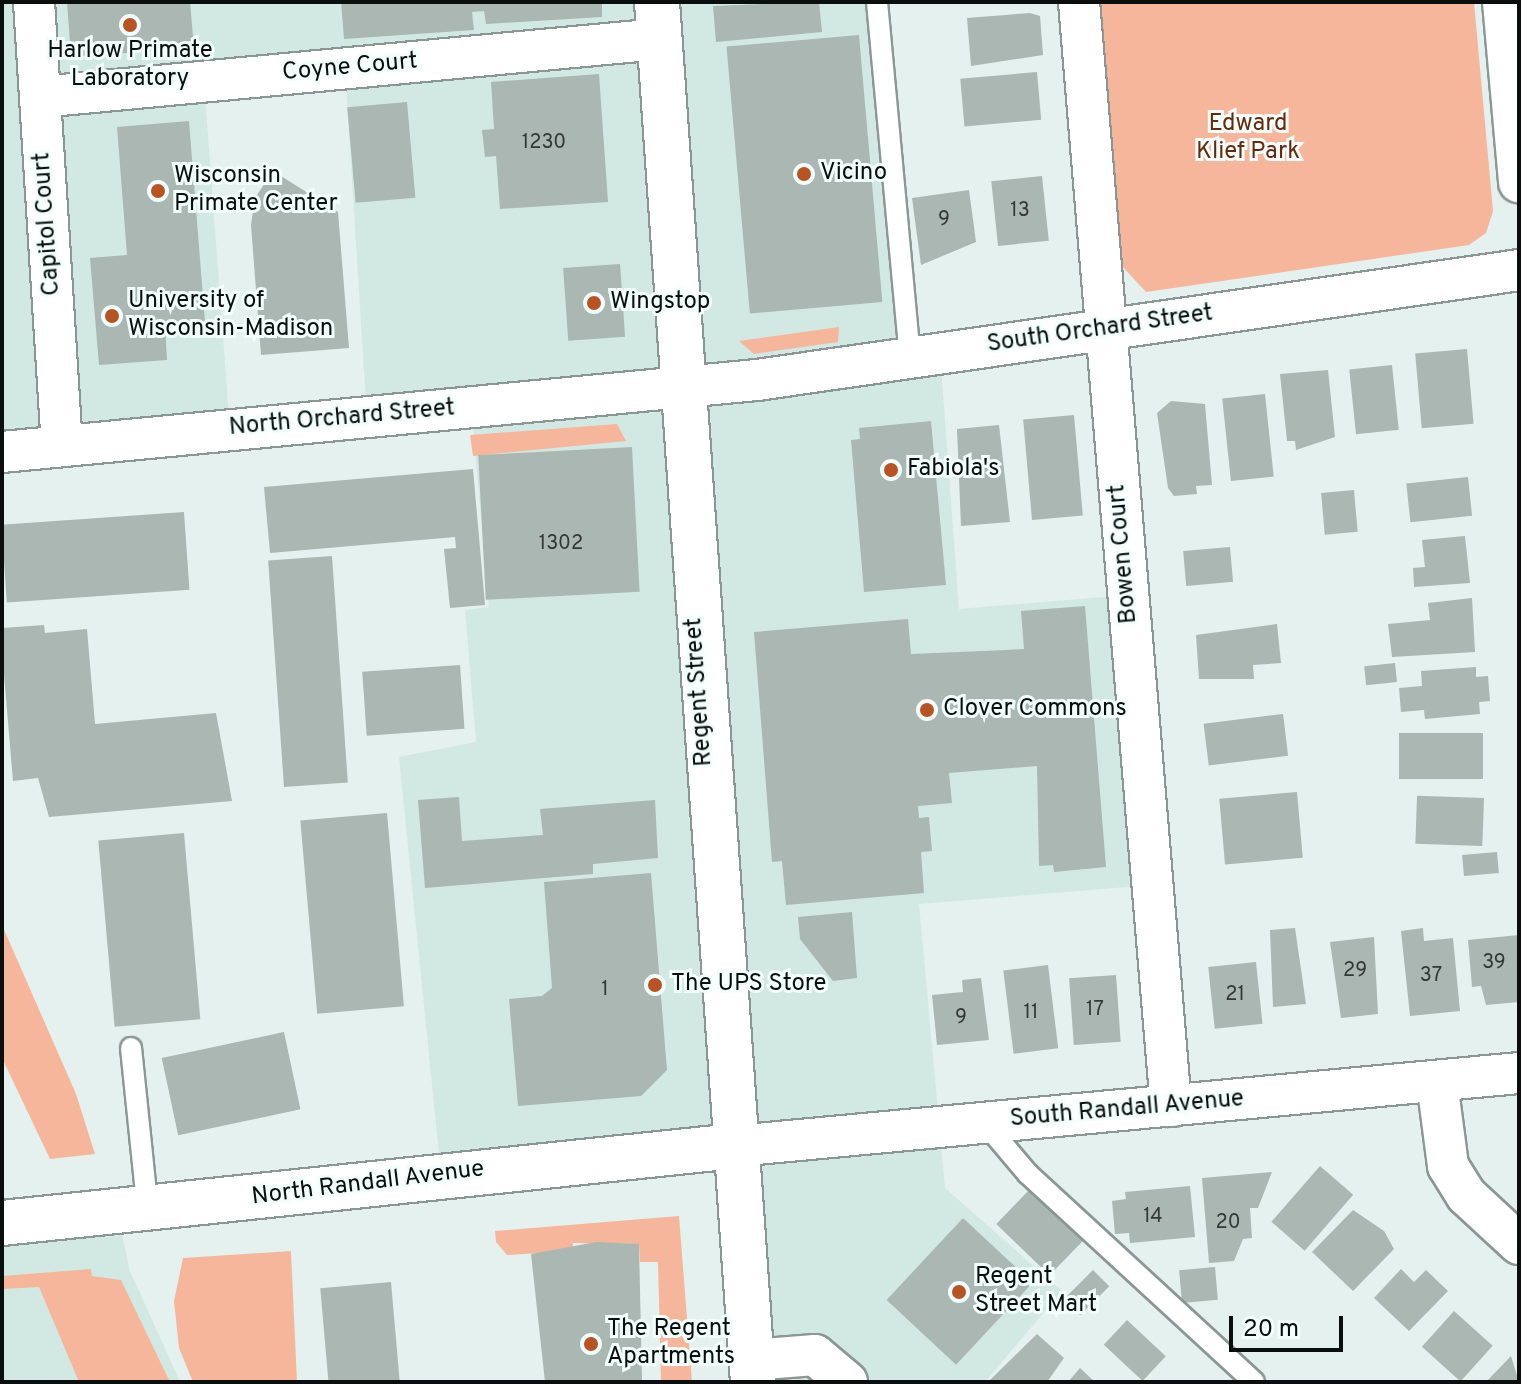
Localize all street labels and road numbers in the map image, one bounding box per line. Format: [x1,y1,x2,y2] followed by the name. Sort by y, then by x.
[281,48,419,88] street label: Coyne Court
[29,151,67,297] street label: Capitol Court
[985,300,1215,360] street label: South Orchard Street
[228,395,456,443] street label: North Orchard Street
[1104,483,1144,625] street label: Bowen Court
[680,617,720,767] street label: Regent Street
[1008,1085,1246,1135] street label: South Randall Avenue
[250,1155,486,1213] street label: North Randall Avenue

